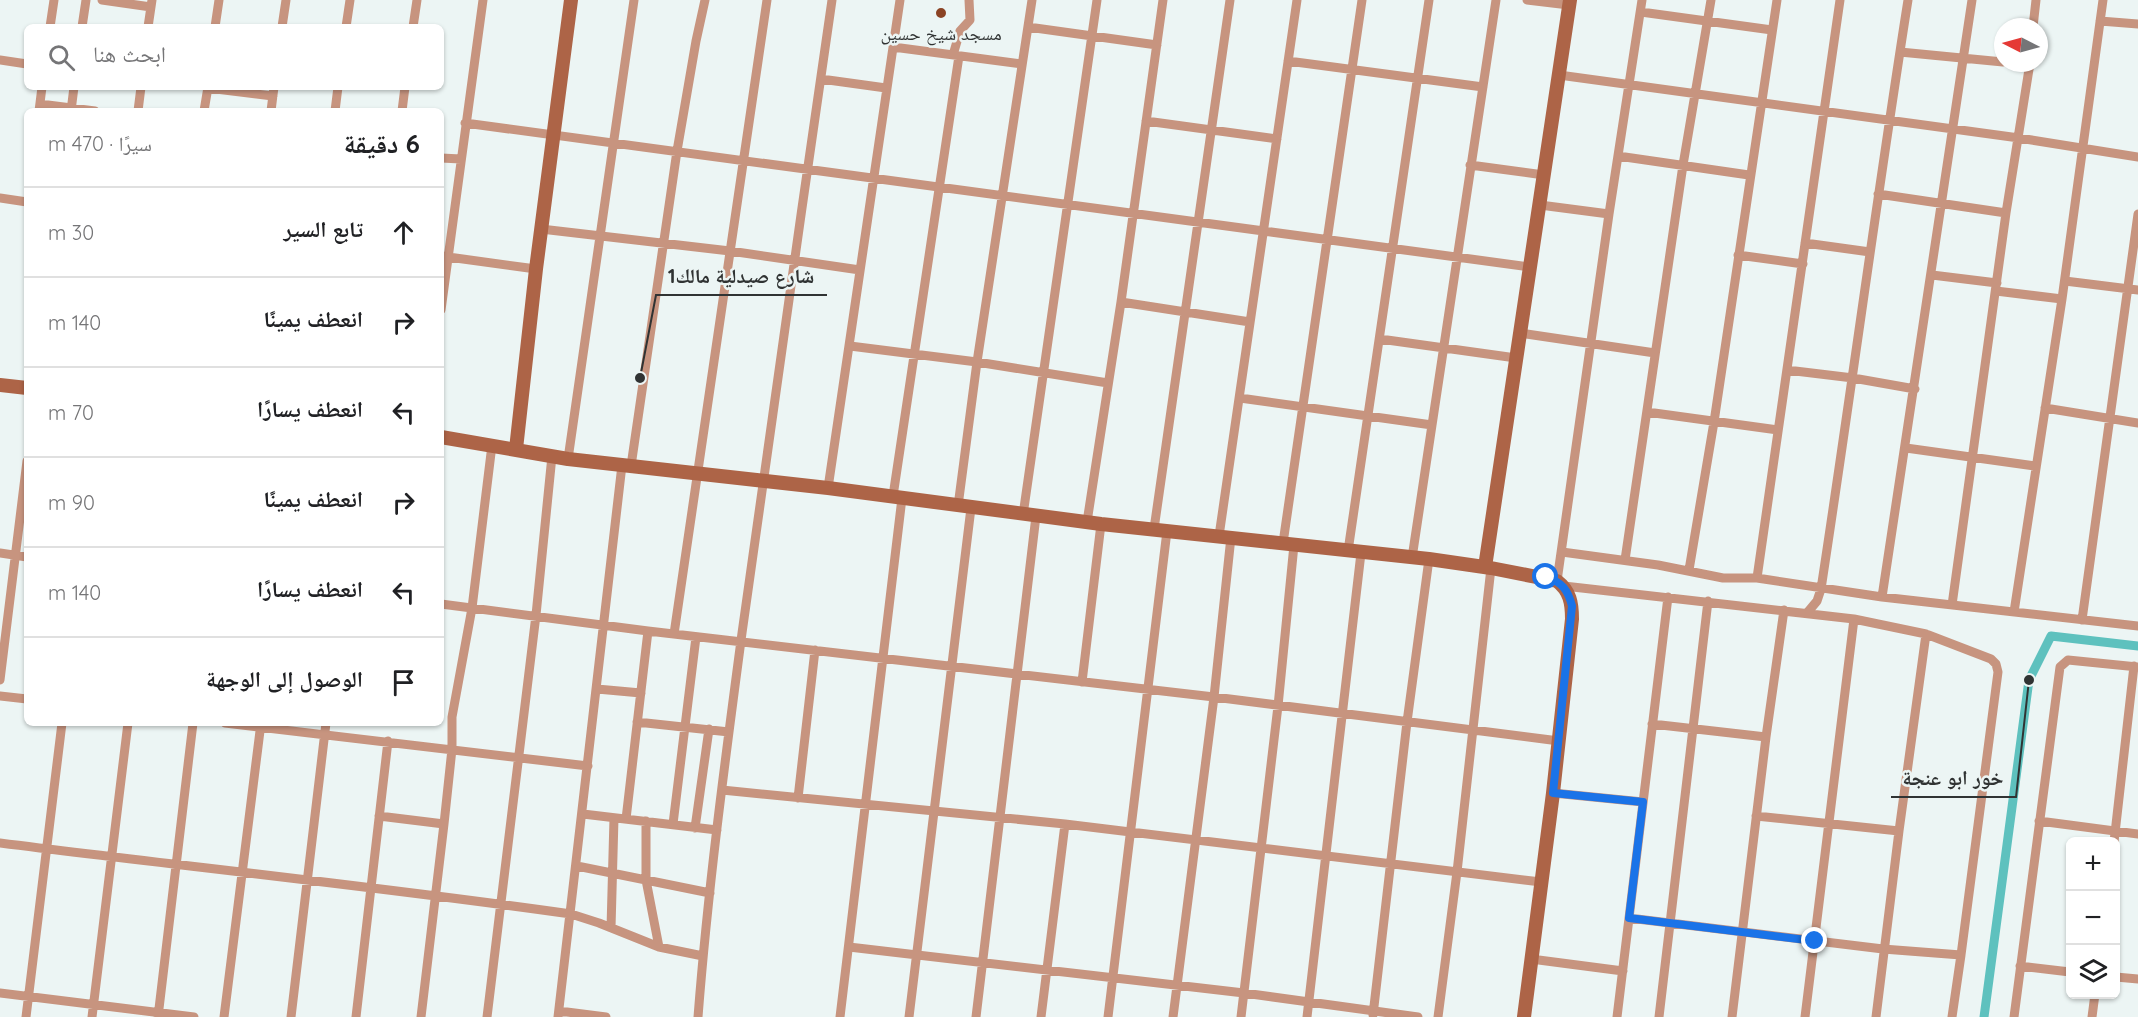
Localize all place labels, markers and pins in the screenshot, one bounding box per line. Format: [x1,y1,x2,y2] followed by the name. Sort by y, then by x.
[934,6,948,20] marker: مسجد شيخ حسين
[880,22,1002,46] place label: مسجد شيخ حسين
[656,257,827,295] callout: شارع صيدلية مالك1
[1891,759,2016,797] callout: خور ابو عنجة

